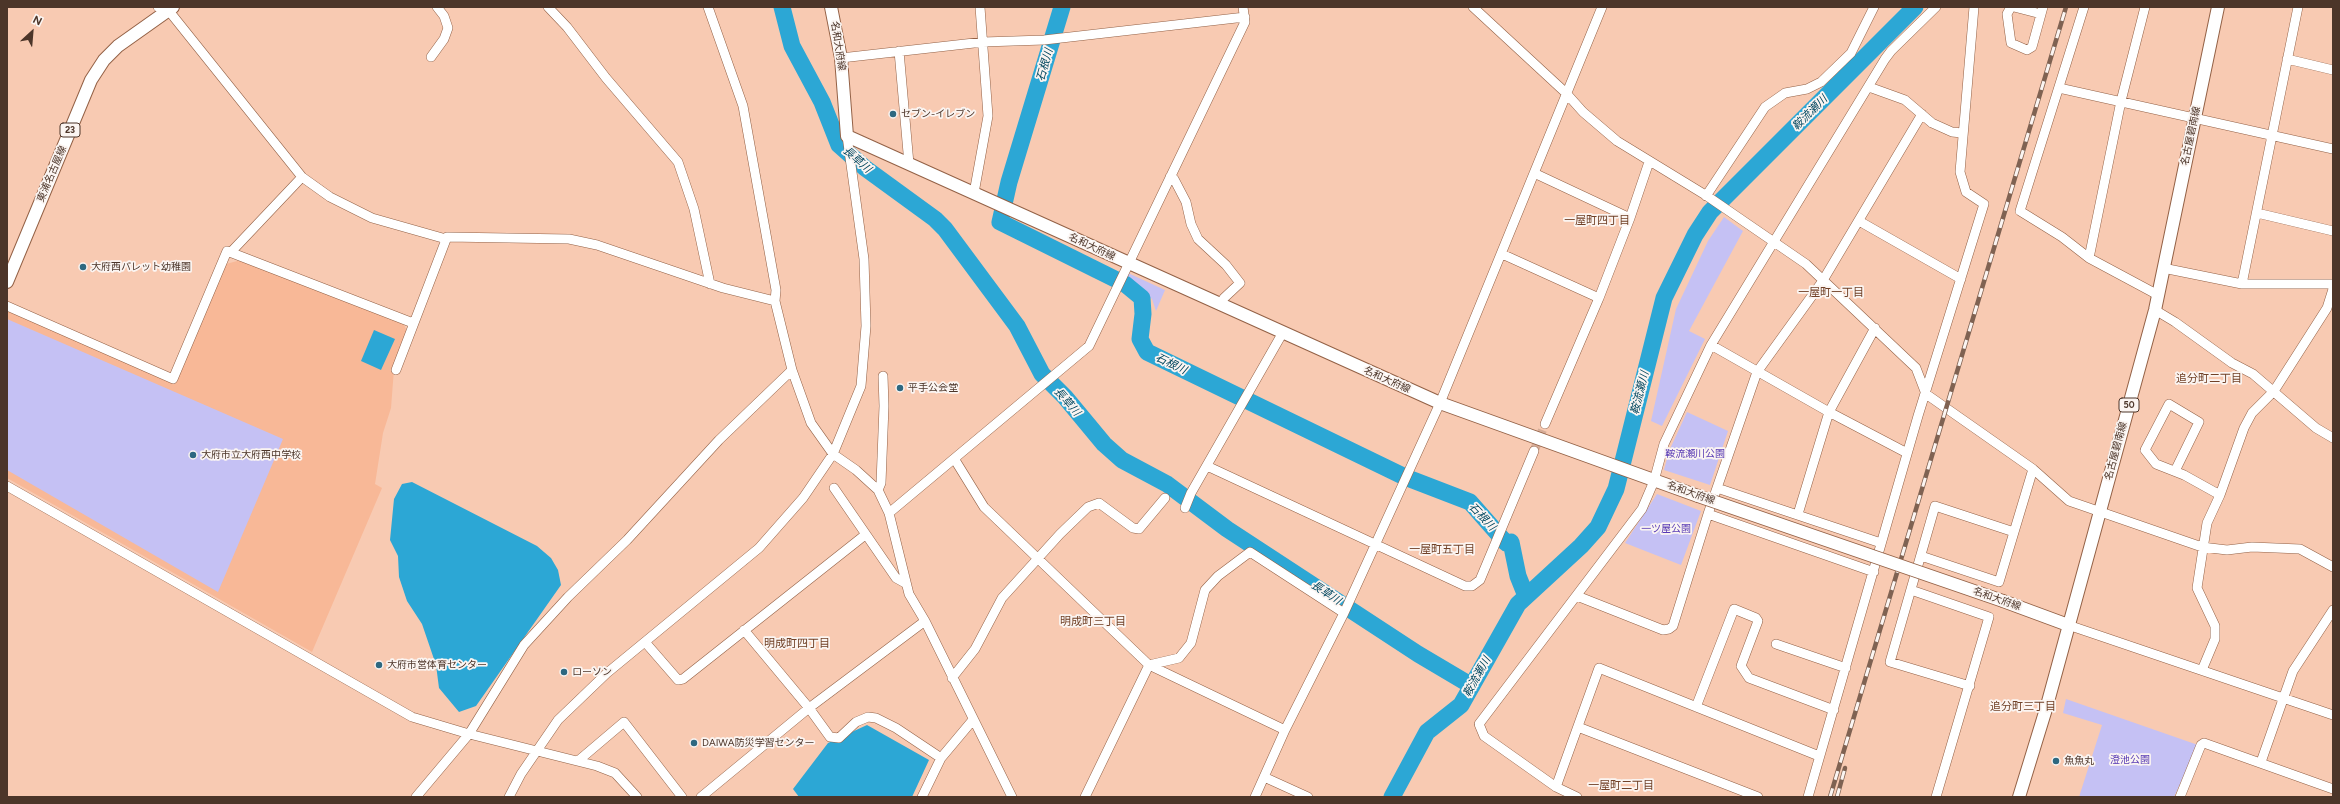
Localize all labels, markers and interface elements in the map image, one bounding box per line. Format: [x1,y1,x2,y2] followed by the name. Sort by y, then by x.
[12,12,52,52] north arrow
[31,13,44,28] text: N
[828,20,848,72] street label: 名和大府線
[1034,47,1056,83] water label: 石根川
[1790,93,1830,133] water label: 鞍流瀬川
[2179,105,2203,167] street label: 名古屋碧南線
[901,108,975,120] place label: セブン-イレブン
[888,109,898,119] marker: セブン-イレブン
[60,123,80,137] road number: 23
[35,144,69,204] street label: 東浦名古屋線
[840,144,874,176] water label: 長草川
[1564,214,1630,228] district label: 一屋町四丁目
[1067,231,1117,263] street label: 名和大府線
[91,261,191,273] place label: 大府西パレット幼稚園
[78,262,88,272] marker: 大府西パレット幼稚園
[1798,286,1864,300] district label: 一屋町一丁目
[1153,351,1189,377] water label: 石根川
[1362,364,1412,396] street label: 名和大府線
[1628,370,1652,416] water label: 鞍流瀬川
[2176,372,2242,386] district label: 追分町二丁目
[908,382,958,394] place label: 平手公会堂
[895,383,905,393] marker: 平手公会堂
[1051,385,1083,419] water label: 長草川
[2119,398,2139,412] road number: 50
[2102,420,2130,482] street label: 名古屋碧南線
[1665,448,1725,460] park label: 鞍流瀬川公園
[201,449,301,461] place label: 大府市立大府西中学校
[188,450,198,460] marker: 大府市立大府西中学校
[1665,479,1717,507] street label: 名和大府線
[1466,501,1498,533] water label: 石根川
[1641,523,1691,535] park label: 一ツ屋公園
[1409,543,1475,557] district label: 一屋町五丁目
[1309,578,1343,608] water label: 長草川
[1971,585,2023,613] street label: 名和大府線
[1060,615,1126,629] district label: 明成町三丁目
[764,637,830,651] district label: 明成町四丁目
[1461,655,1493,699] water label: 鞍流瀬川
[387,659,487,671] place label: 大府市営体育センター
[374,660,384,670] marker: 大府市営体育センター
[572,666,612,678] place label: ローソン
[559,667,569,677] marker: ローソン
[1990,700,2056,714] district label: 追分町三丁目
[702,737,814,749] place label: DAIWA防災学習センター
[689,738,699,748] marker: DAIWA防災学習センター
[2110,754,2150,766] park label: 澄池公園
[2064,755,2094,767] place label: 魚魚丸
[2051,756,2061,766] marker: 魚魚丸
[1588,779,1654,793] district label: 一屋町二丁目

